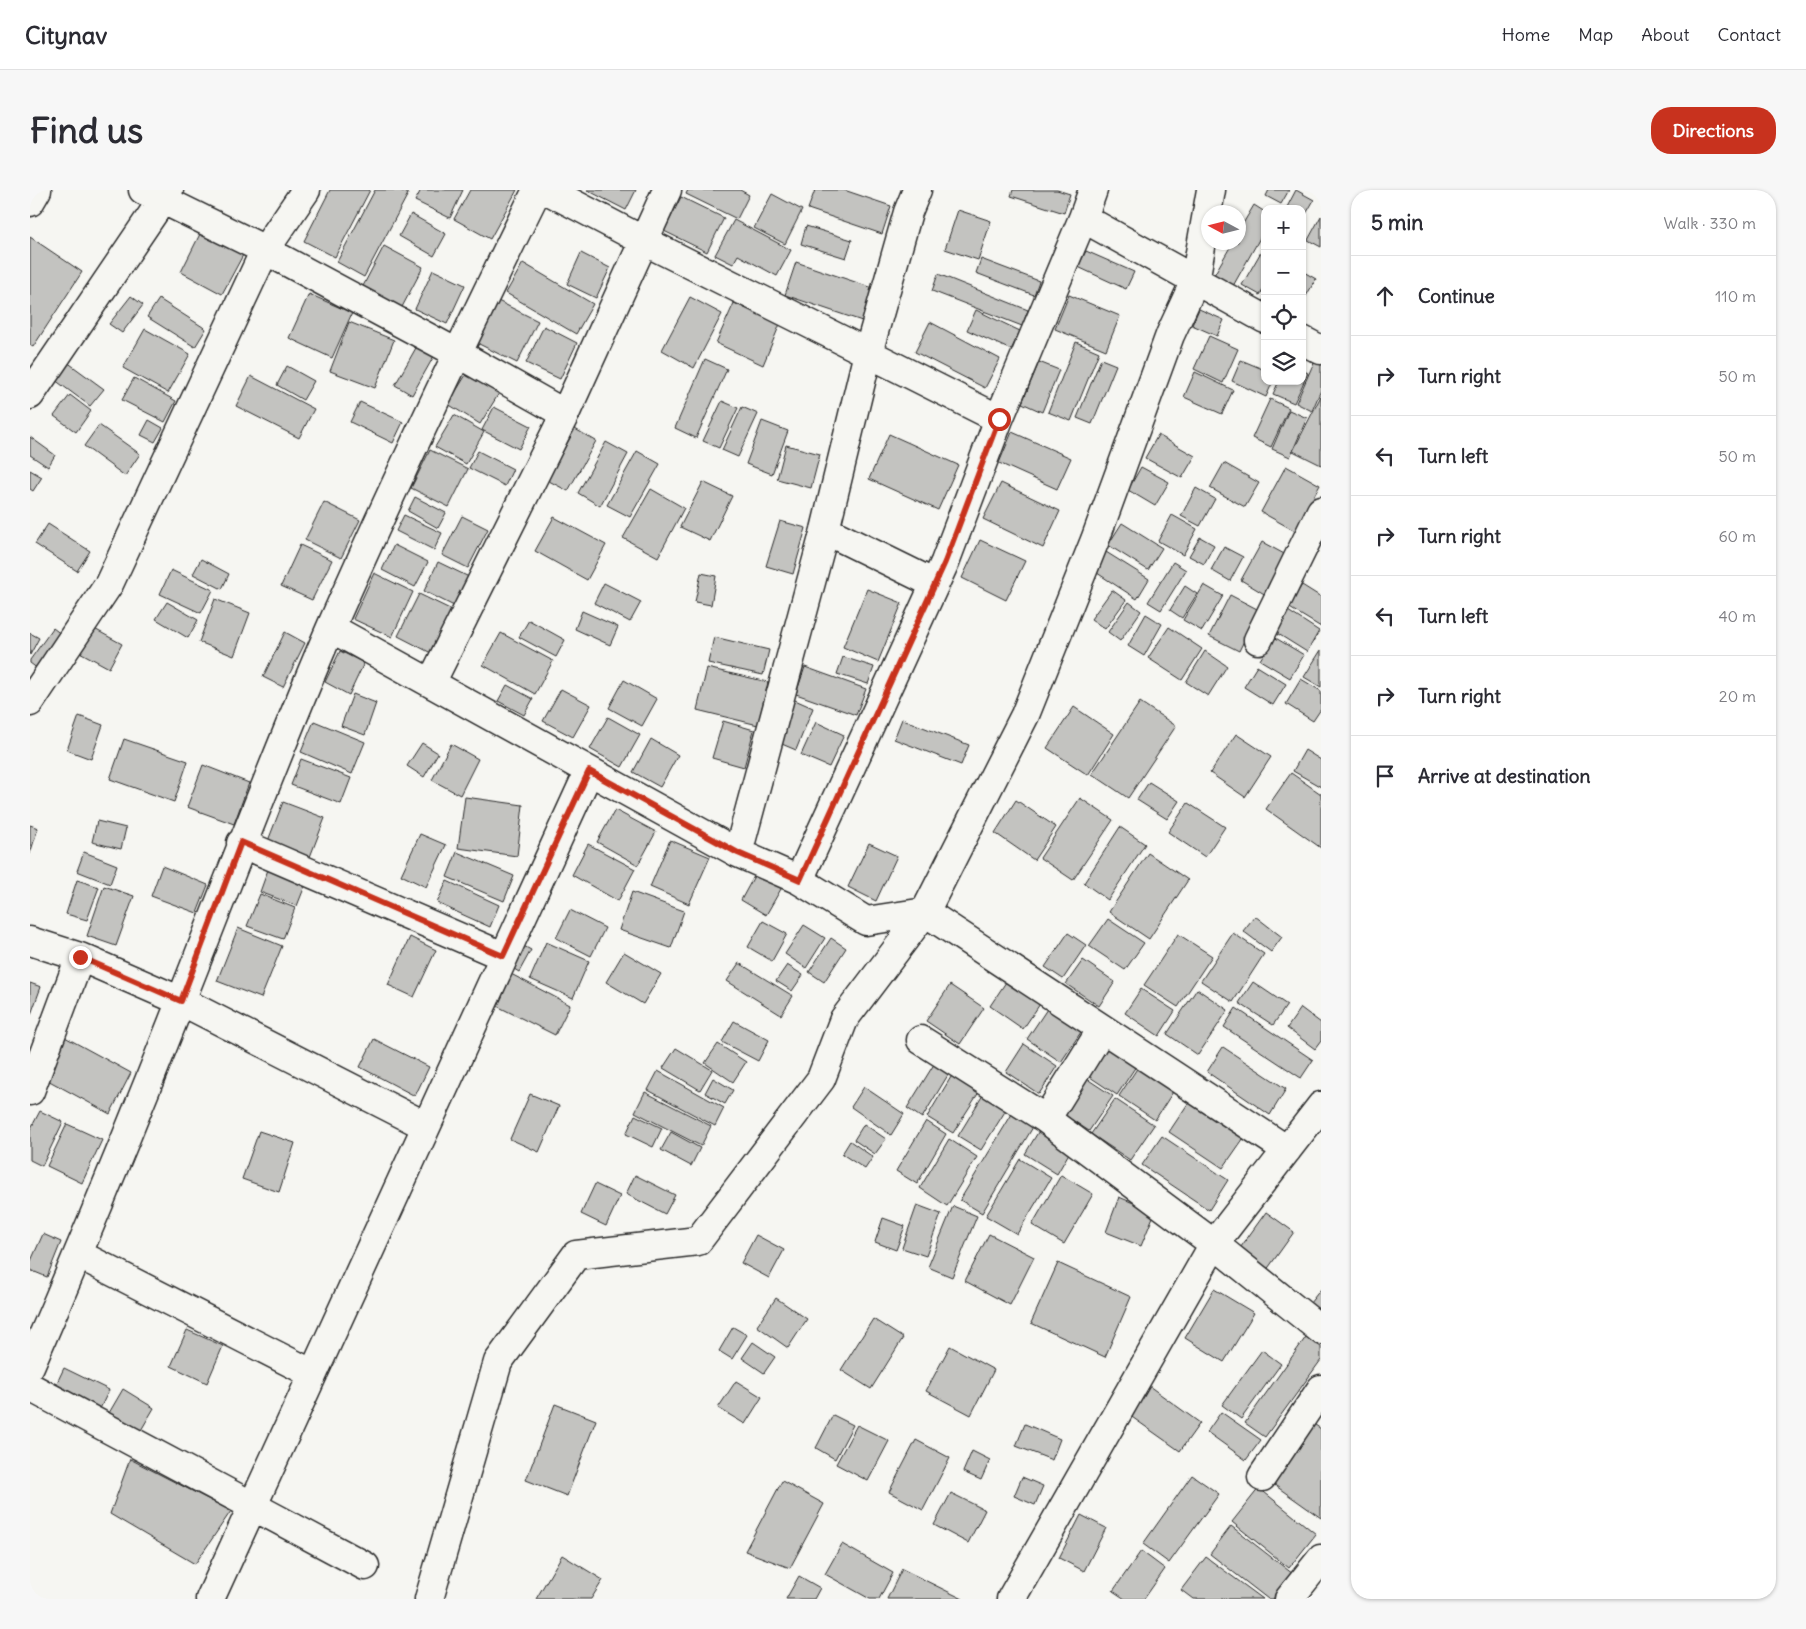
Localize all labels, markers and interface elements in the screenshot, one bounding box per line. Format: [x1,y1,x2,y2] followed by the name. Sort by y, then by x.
[25,20,107,50] text: Citynav
[1502,23,1550,46] text: Home
[1578,23,1613,46] text: Map
[1641,23,1689,46] text: About
[1717,23,1781,46] text: Contact
[1651,107,1776,154] button: Directions
[30,108,143,152] text: Find us
[1201,205,1246,250] north arrow
[1261,205,1306,385] map controls
[1261,205,1306,250] button: +
[1371,209,1423,236] text: 5 min
[1663,213,1756,233] text: Walk · 330 m
[1261,250,1306,295] button: −
[1371,282,1399,310] icon: ahead
[1418,284,1495,308] text: Continue
[1715,286,1756,306] text: 110 m
[1261,295,1306,340] button: locate
[1261,340,1306,385] button: layers
[1371,362,1399,390] icon: right
[1418,364,1501,388] text: Turn right
[1718,366,1756,386] text: 50 m
[988,408,1011,431] route start
[1371,442,1399,470] icon: left
[1418,444,1488,468] text: Turn left
[1718,446,1756,466] text: 50 m
[1371,522,1399,550] icon: right
[1418,524,1501,548] text: Turn right
[1718,526,1756,546] text: 60 m
[1371,602,1399,630] icon: left
[1418,604,1488,628] text: Turn left
[1718,606,1756,626] text: 40 m
[1371,682,1399,710] icon: right
[1418,684,1501,708] text: Turn right
[1719,686,1756,706] text: 20 m
[1371,762,1399,790] icon: arrive
[1418,764,1591,788] text: Arrive at destination
[69,946,92,969] route end

